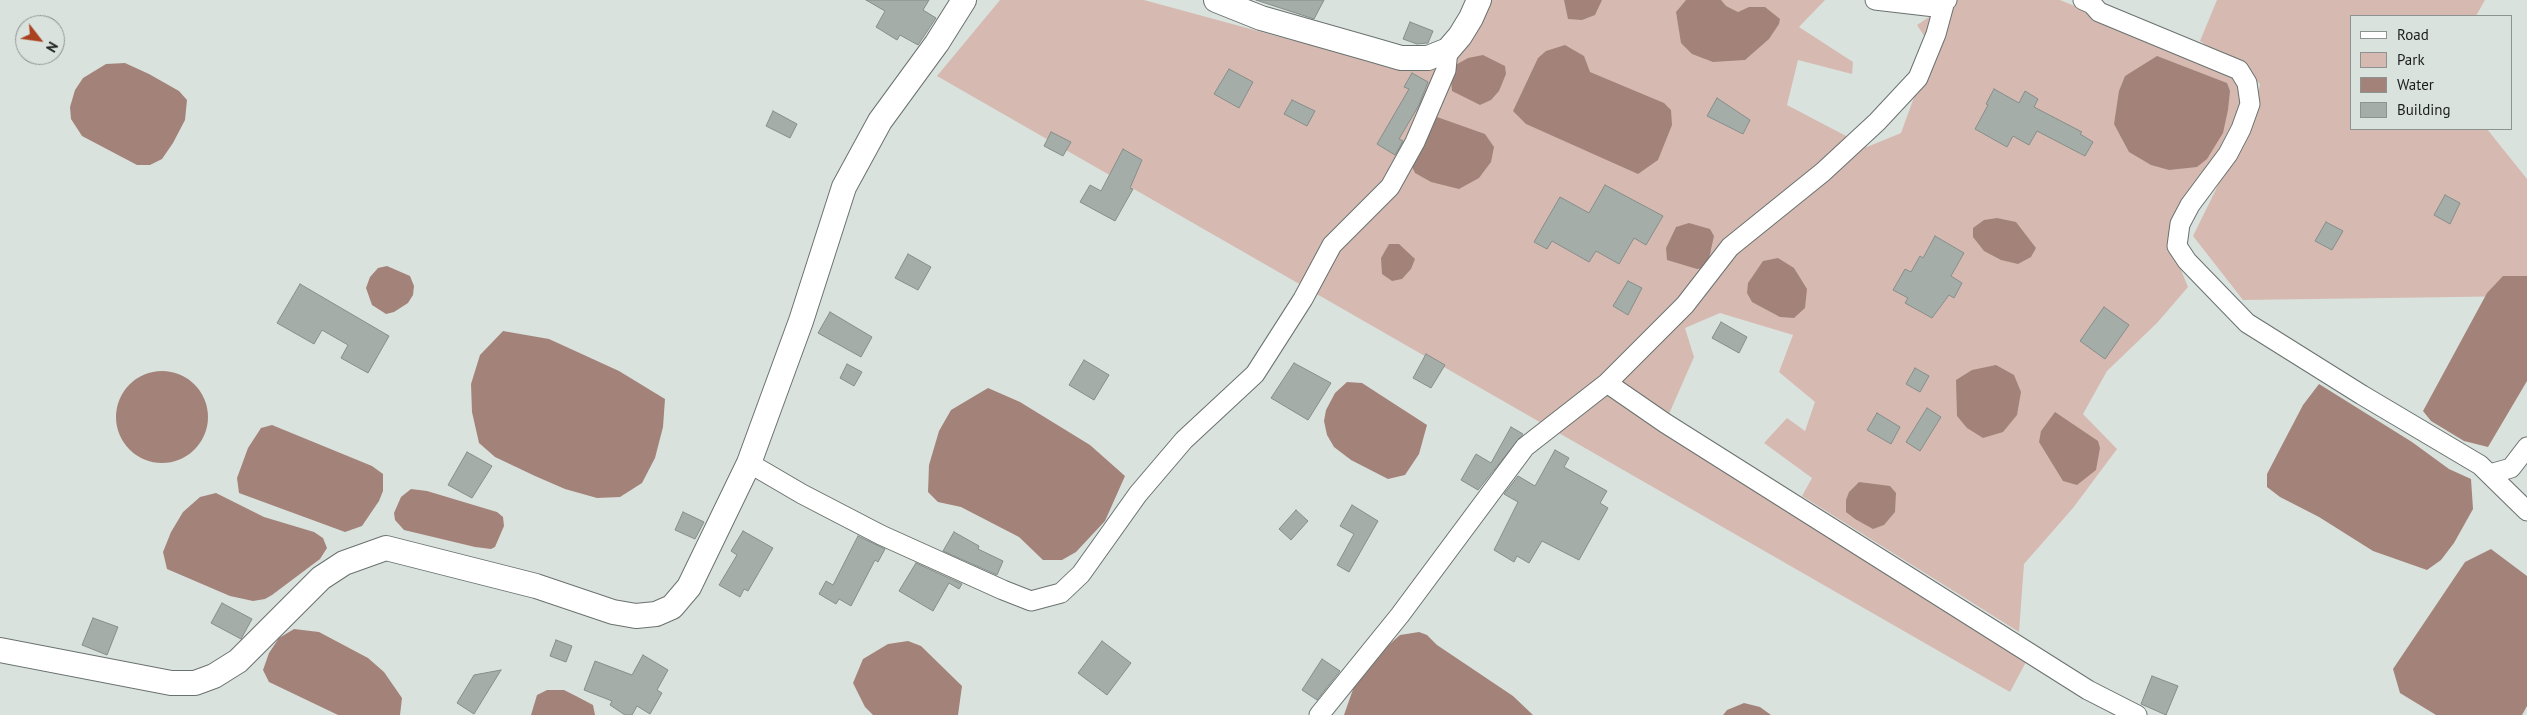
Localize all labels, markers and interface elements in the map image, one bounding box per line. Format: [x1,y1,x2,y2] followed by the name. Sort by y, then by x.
[15,15,65,65] north arrow
[2350,15,2512,130] legend
[2397,25,2429,44] text: Road
[42,39,62,55] text: N
[2397,50,2425,69] text: Park
[2397,75,2434,94] text: Water
[2397,100,2451,119] text: Building

